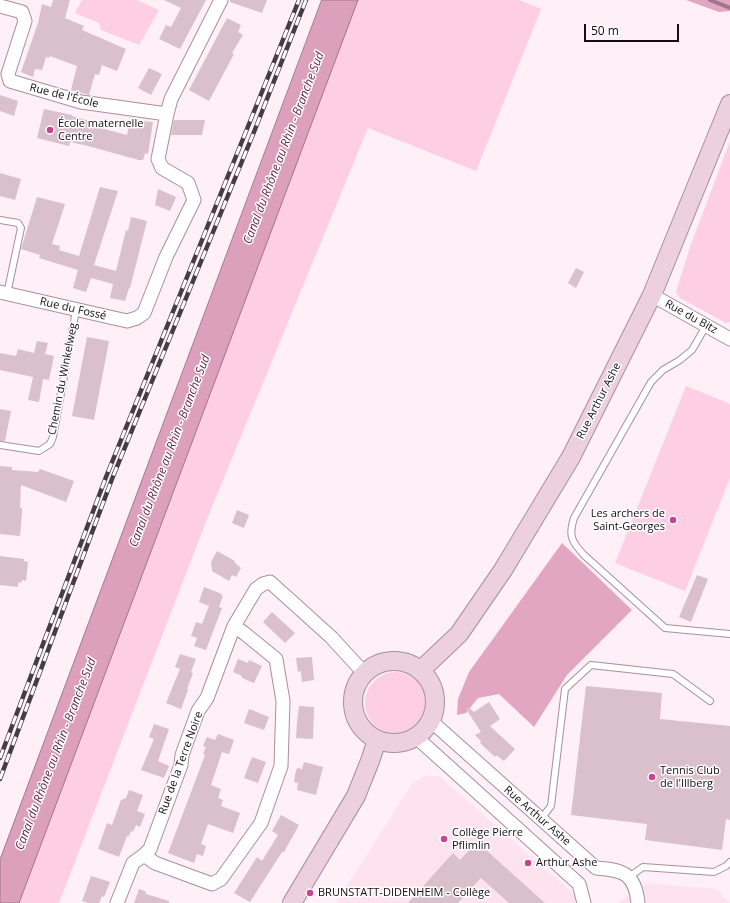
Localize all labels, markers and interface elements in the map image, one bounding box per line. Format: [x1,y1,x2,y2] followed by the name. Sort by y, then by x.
[586,16,681,42] scale bar
[591,22,619,39] text: 50 m
[241,50,327,246] water label: Canal du Rhône au Rhin - Branche Sud
[28,81,100,111] street label: Rue de l'École
[58,117,143,143] place label: École maternelle Centre
[45,125,55,135] marker: École maternelle Centre
[38,295,108,323] street label: Rue du Fossé
[662,297,720,337] street label: Rue du Bitz
[46,322,80,436] street label: Chemin du Winkelweg
[127,353,213,549] water label: Canal du Rhône au Rhin - Branche Sud
[574,361,624,441] street label: Rue Arthur Ashe
[591,507,665,533] place label: Les archers de Saint-Georges
[668,515,678,525] marker: Les archers de Saint-Georges
[13,656,99,852] water label: Canal du Rhône au Rhin - Branche Sud
[156,710,206,816] street label: Rue de la Terre Noire
[660,764,720,790] place label: Tennis Club de l'Illberg
[647,772,657,782] marker: Tennis Club de l'Illberg
[501,783,573,849] street label: Rue Arthur Ashe
[452,826,523,852] place label: Collège Pierre Pflimlin
[439,834,449,844] marker: Collège Pierre Pflimlin
[536,856,597,870] place label: Arthur Ashe
[523,858,533,868] marker: Arthur Ashe
[318,886,490,900] place label: BRUNSTATT-DIDENHEIM - Collège
[305,888,315,898] marker: BRUNSTATT-DIDENHEIM - Collège

